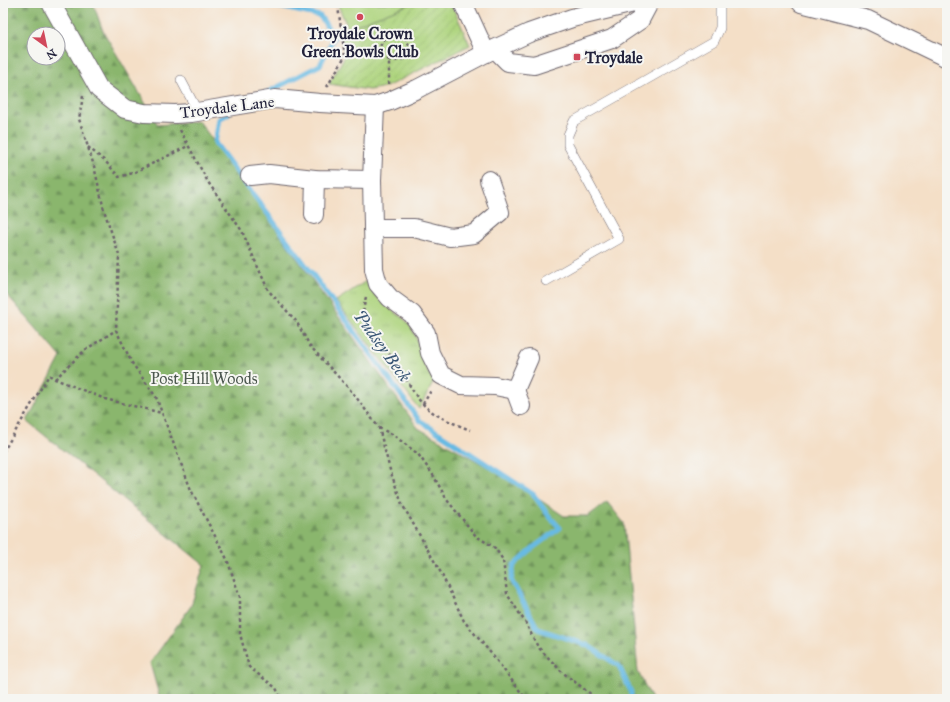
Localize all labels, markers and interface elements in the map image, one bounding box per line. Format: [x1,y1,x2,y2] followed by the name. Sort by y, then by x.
[355,12,365,22] marker: Troydale Crown Green Bowls Club
[301,24,419,61] place label: Troydale Crown Green Bowls Club
[26,26,66,66] north arrow
[43,46,59,62] text: N
[584,48,643,68] place label: Troydale
[572,52,582,62] marker: Troydale
[179,92,276,122] street label: Troydale Lane
[349,306,415,386] water label: Pudsey Beck
[150,369,258,388] park label: Post Hill Woods

